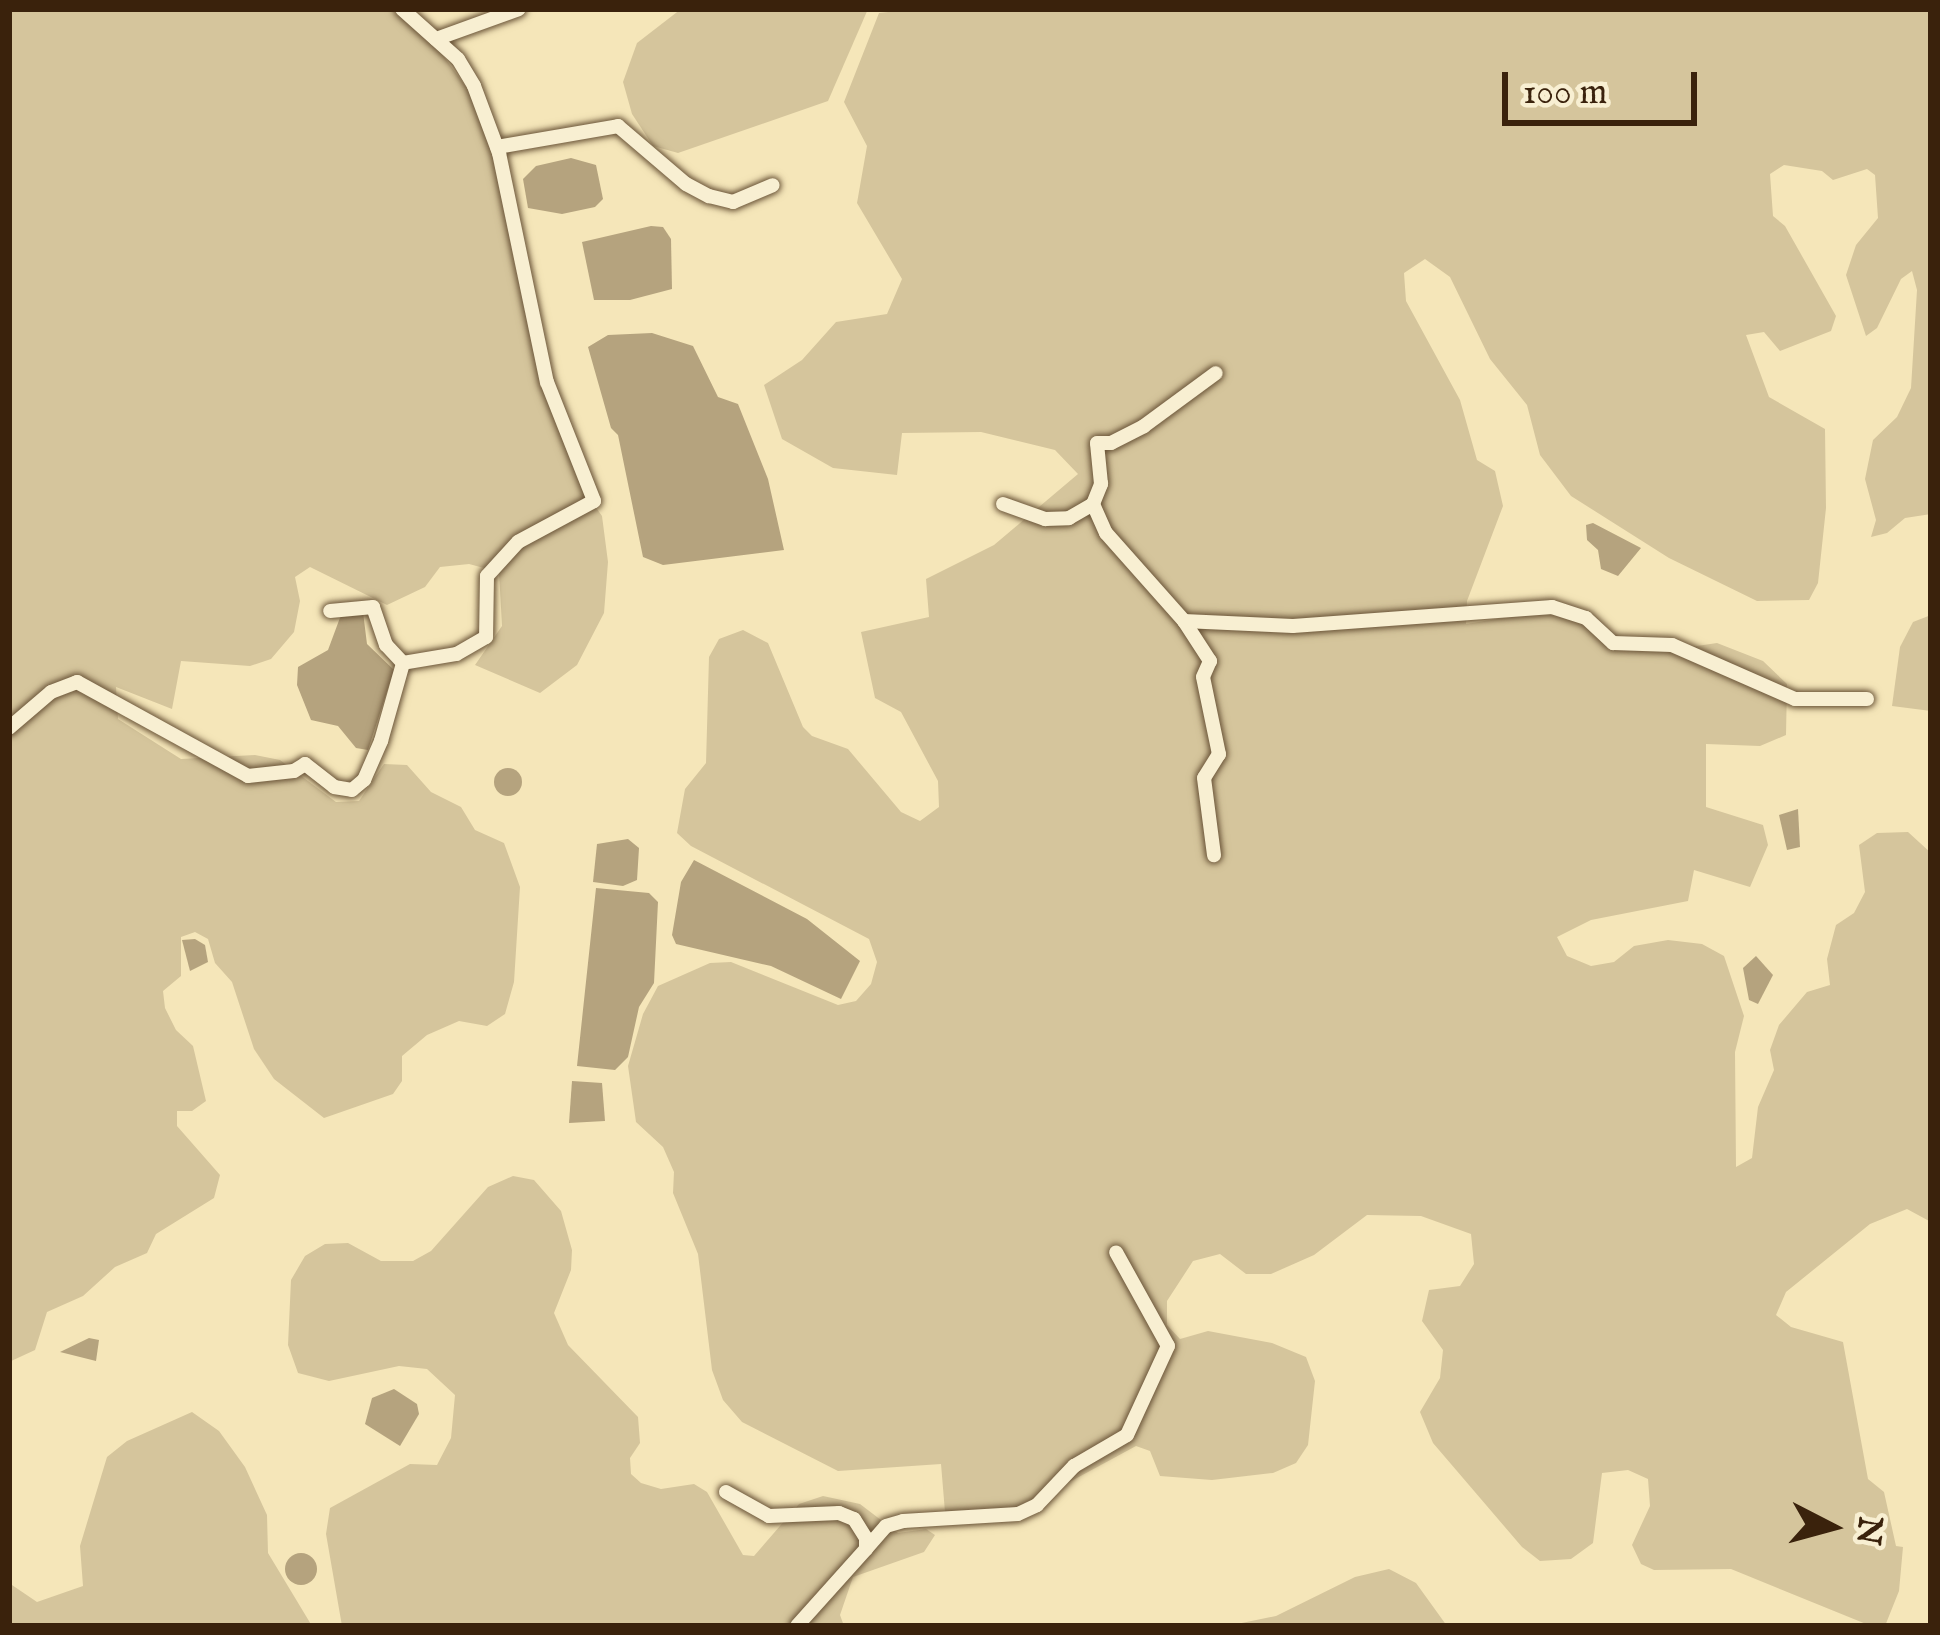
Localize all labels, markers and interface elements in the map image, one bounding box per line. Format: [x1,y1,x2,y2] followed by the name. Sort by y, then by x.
[1508,48,1703,122] scale bar
[1523,70,1607,116] text: 100 m
[1772,1467,1892,1587] north arrow
[1845,1514,1890,1547] text: N

